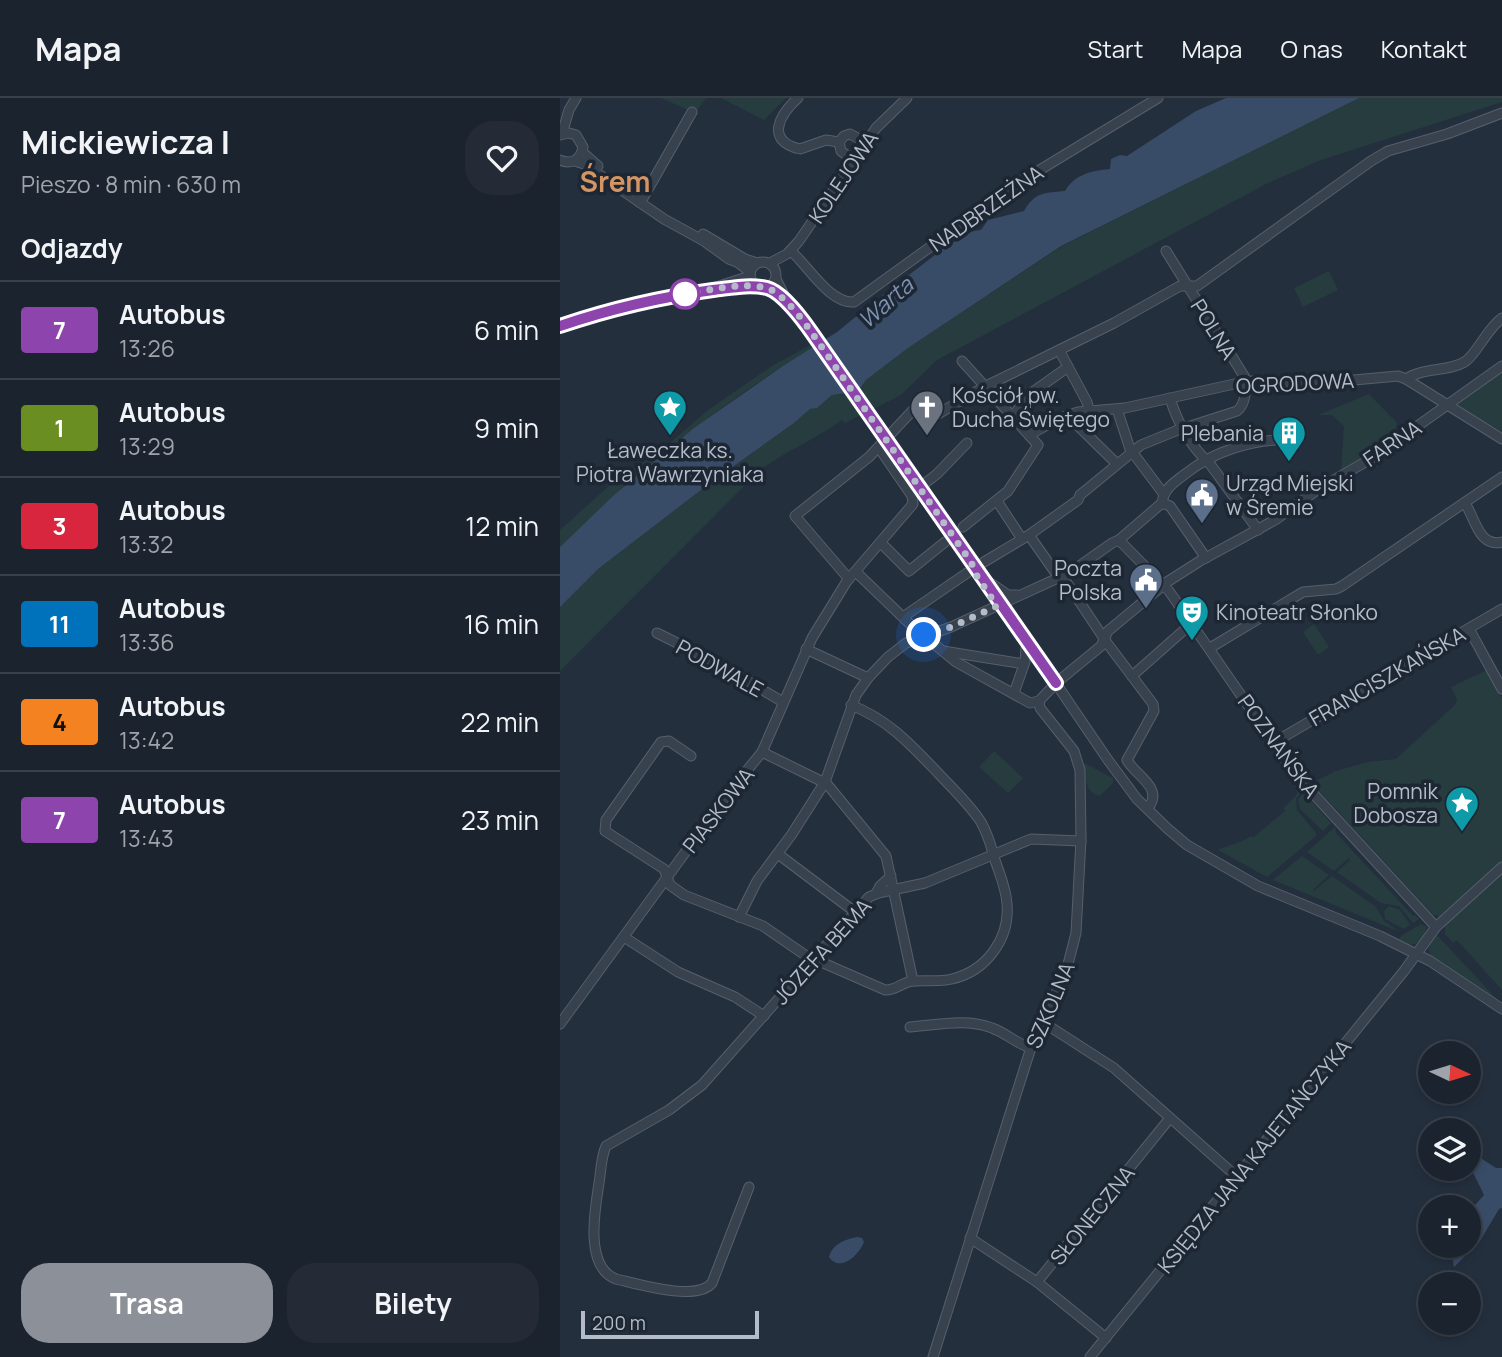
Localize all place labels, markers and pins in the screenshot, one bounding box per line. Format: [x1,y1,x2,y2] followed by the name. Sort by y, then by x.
[670,279,700,309] unlabelled marker
[952,381,1110,433] place label: Kościół pw. Ducha Świętego
[651,388,689,437] place icon: Ławeczka ks. Piotra Wawrzyniaka
[908,388,946,437] church icon: Kościół pw. Ducha Świętego
[1270,414,1308,463] building icon: Plebania
[1181,419,1264,447] place label: Plebania
[576,436,764,488] place label: Ławeczka ks. Piotra Wawrzyniaka
[1226,469,1354,521] place label: Urząd Miejski w Śremie
[1183,476,1221,525] public building icon: Urząd Miejski w Śremie
[1054,554,1122,606] place label: Poczta Polska
[1127,561,1165,610] public building icon: Poczta Polska
[1173,593,1211,642] theatre icon: Kinoteatr Słonko
[1216,598,1378,626] place label: Kinoteatr Słonko
[1354,777,1439,829] place label: Pomnik Dobosza
[1443,784,1481,833] place icon: Pomnik Dobosza

